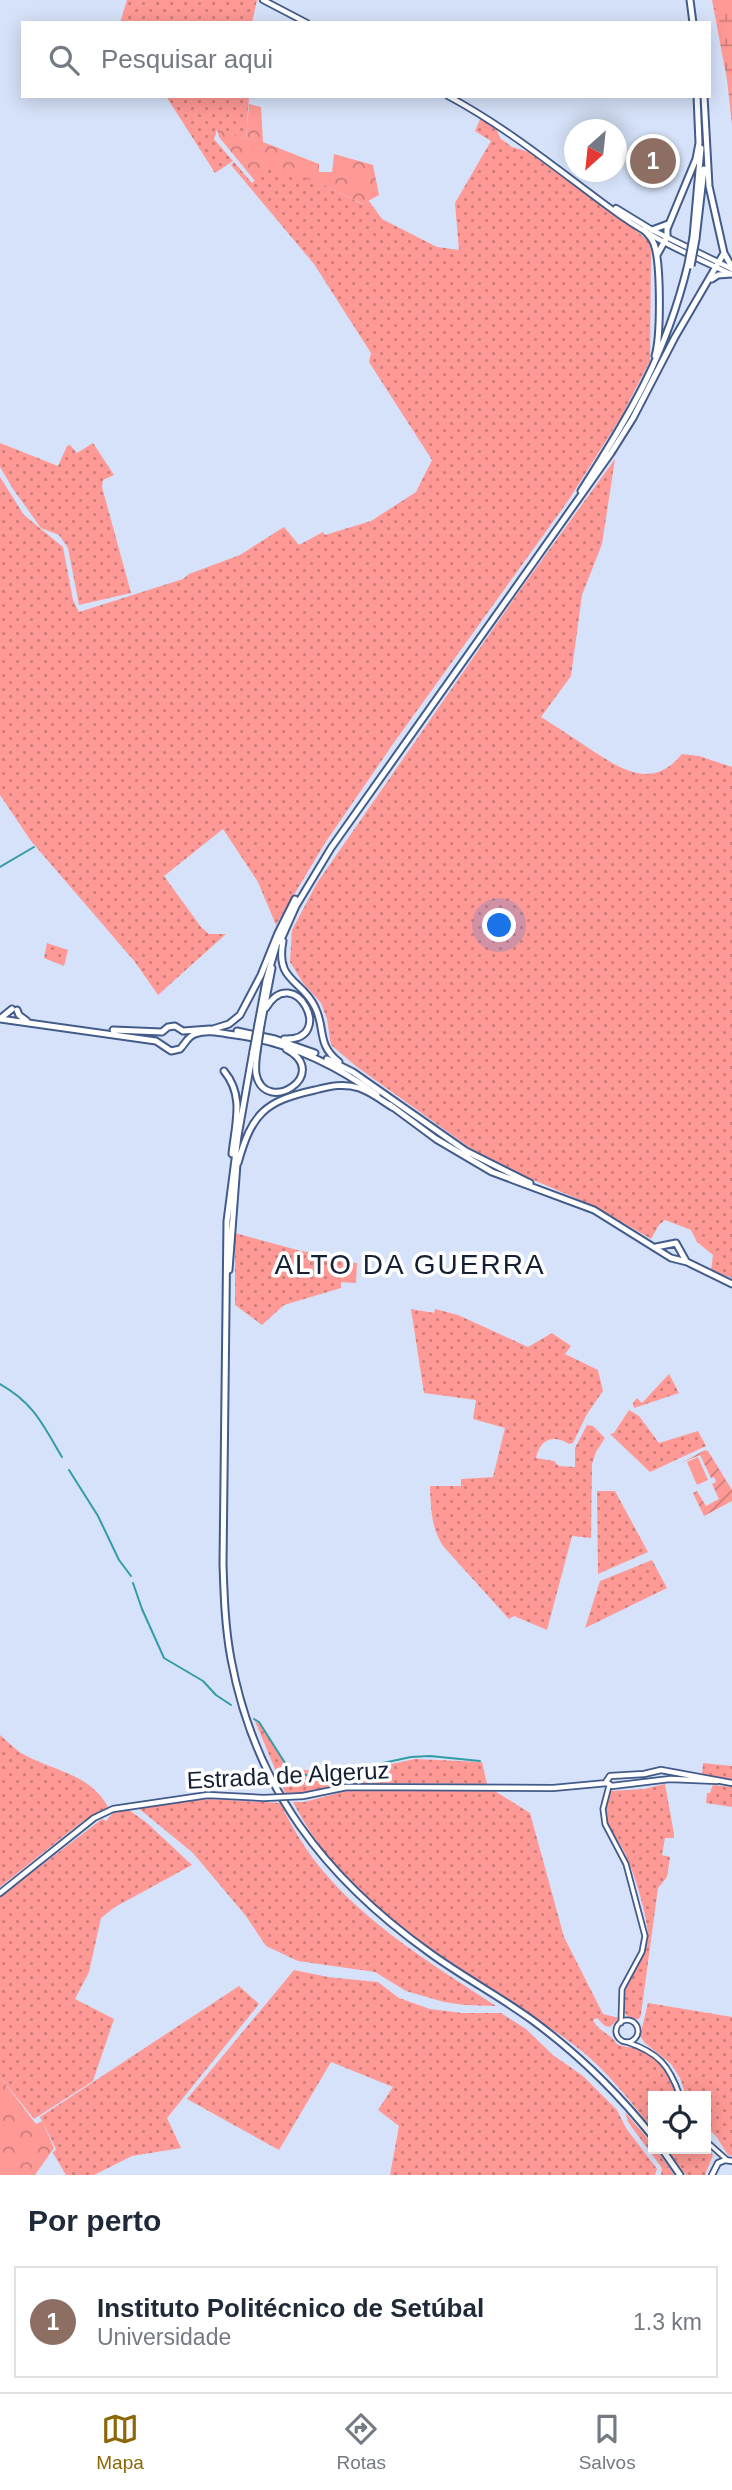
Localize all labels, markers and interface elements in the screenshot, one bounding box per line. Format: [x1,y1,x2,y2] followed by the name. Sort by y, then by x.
[21,21,711,98] search box
[45,41,83,79] icon: search
[101,44,273,74] text: Pesquisar aqui
[564,119,627,182] north arrow
[630,135,676,187] pin: 1
[482,908,516,942] your location
[274,1249,546,1280] district label: ALTO DA GUERRA
[186,1756,390,1794] street label: Estrada de Algeruz
[648,2091,711,2154] map controls
[648,2091,711,2154] button: locate
[28,2204,161,2237] text: Por perto
[97,2293,484,2323] text: Instituto Politécnico de Setúbal
[47,2309,59,2335] text: 1
[633,2309,702,2335] text: 1.3 km
[97,2324,231,2350] text: Universidade
[96,2410,144,2474] tab: Mapa
[336,2410,386,2474] tab: Rotas
[579,2410,636,2474] tab: Salvos

